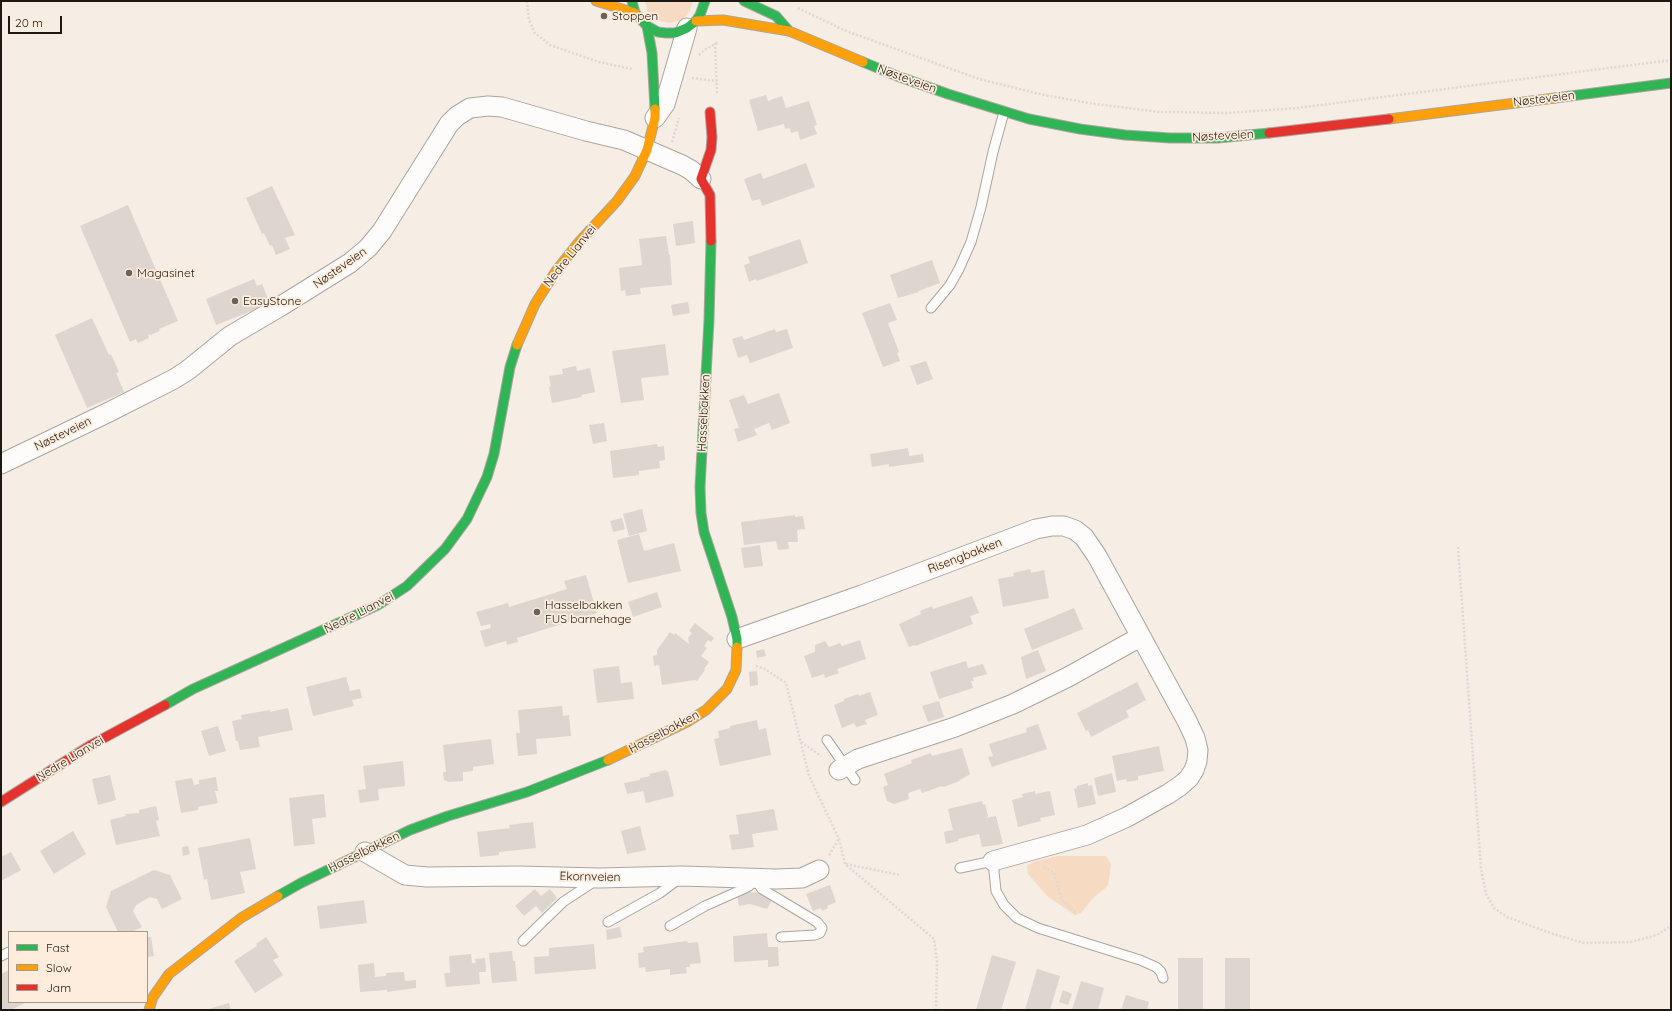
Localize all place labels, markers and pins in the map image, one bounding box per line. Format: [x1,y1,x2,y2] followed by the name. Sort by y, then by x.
[612,9,658,23] place label: Stoppen
[599,11,609,21] marker: Stoppen
[137,266,195,280] place label: Magasinet
[124,268,134,278] marker: Magasinet
[243,294,301,308] place label: EasyStone
[230,296,240,306] marker: EasyStone
[545,598,631,626] place label: Hasselbakken FUS barnehage
[532,607,542,617] marker: Hasselbakken FUS barnehage

